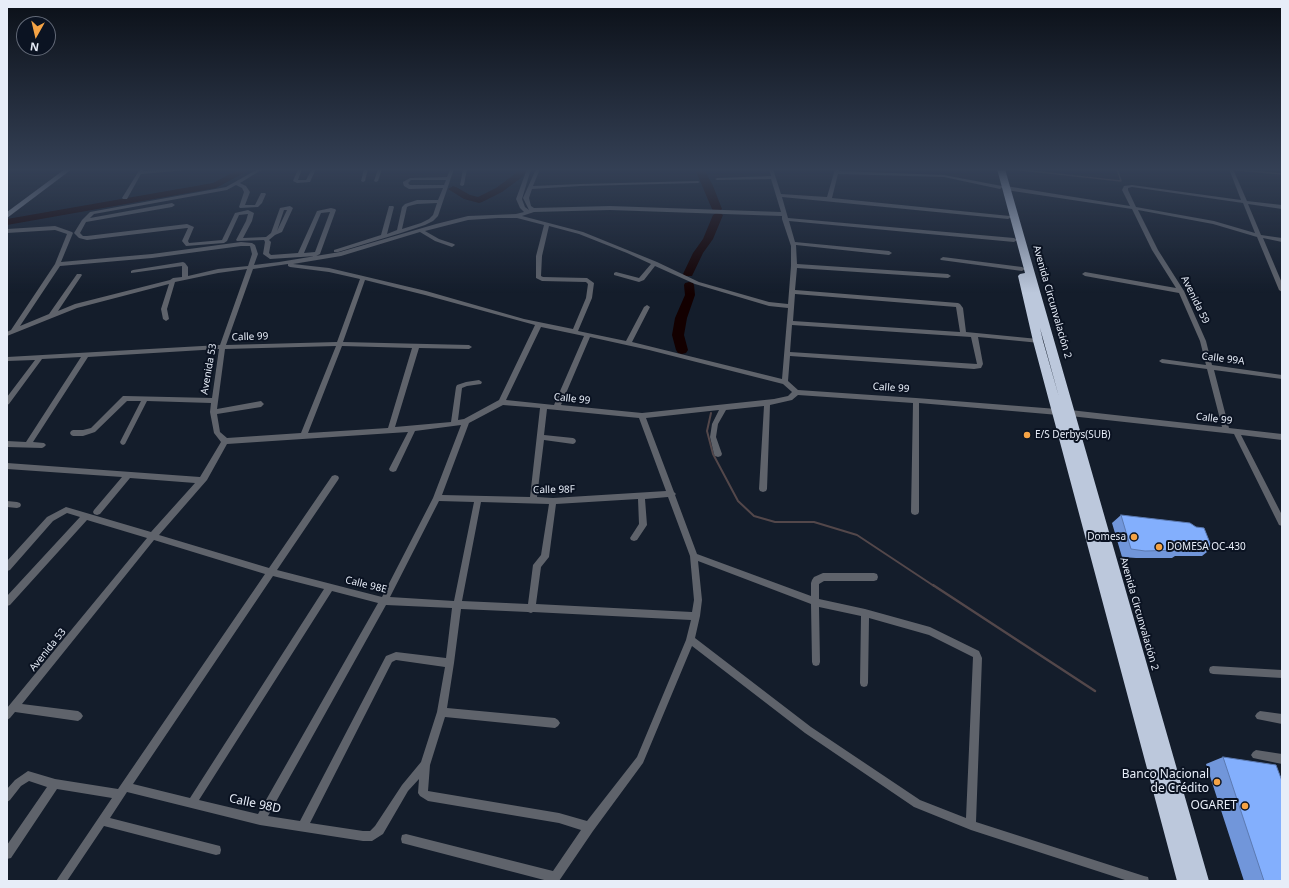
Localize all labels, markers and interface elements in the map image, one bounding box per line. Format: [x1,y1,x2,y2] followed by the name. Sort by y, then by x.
[16,16,56,56] north arrow
[29,39,40,55] text: N
[1030,244,1074,360] street label: Avenida Circunvalación 2
[1178,274,1212,326] street label: Avenida 59
[231,330,269,344] street label: Calle 99
[199,343,219,395] street label: Avenida 53
[1201,350,1245,368] street label: Calle 99A
[872,381,910,395] street label: Calle 99
[553,391,591,407] street label: Calle 99
[1195,411,1233,427] street label: Calle 99
[1035,429,1111,441] place label: E/S Derbys(SUB)
[1022,430,1032,440] marker: E/S Derbys(SUB)
[533,484,575,496] street label: Calle 98F
[1087,531,1126,543] place label: Domesa
[1129,532,1139,542] marker: Domesa
[1167,541,1246,553] place label: DOMESA OC-430
[1154,542,1164,552] marker: DOMESA OC-430
[1117,556,1161,672] street label: Avenida Circunvalación 2
[344,574,388,596] street label: Calle 98E
[27,626,69,674] street label: Avenida 53
[1122,768,1209,796] place label: Banco Nacional de Crédito
[1212,777,1222,787] marker: Banco Nacional de Crédito
[228,791,282,817] street label: Calle 98D
[1190,799,1237,813] place label: OGARET
[1240,801,1250,811] marker: OGARET

